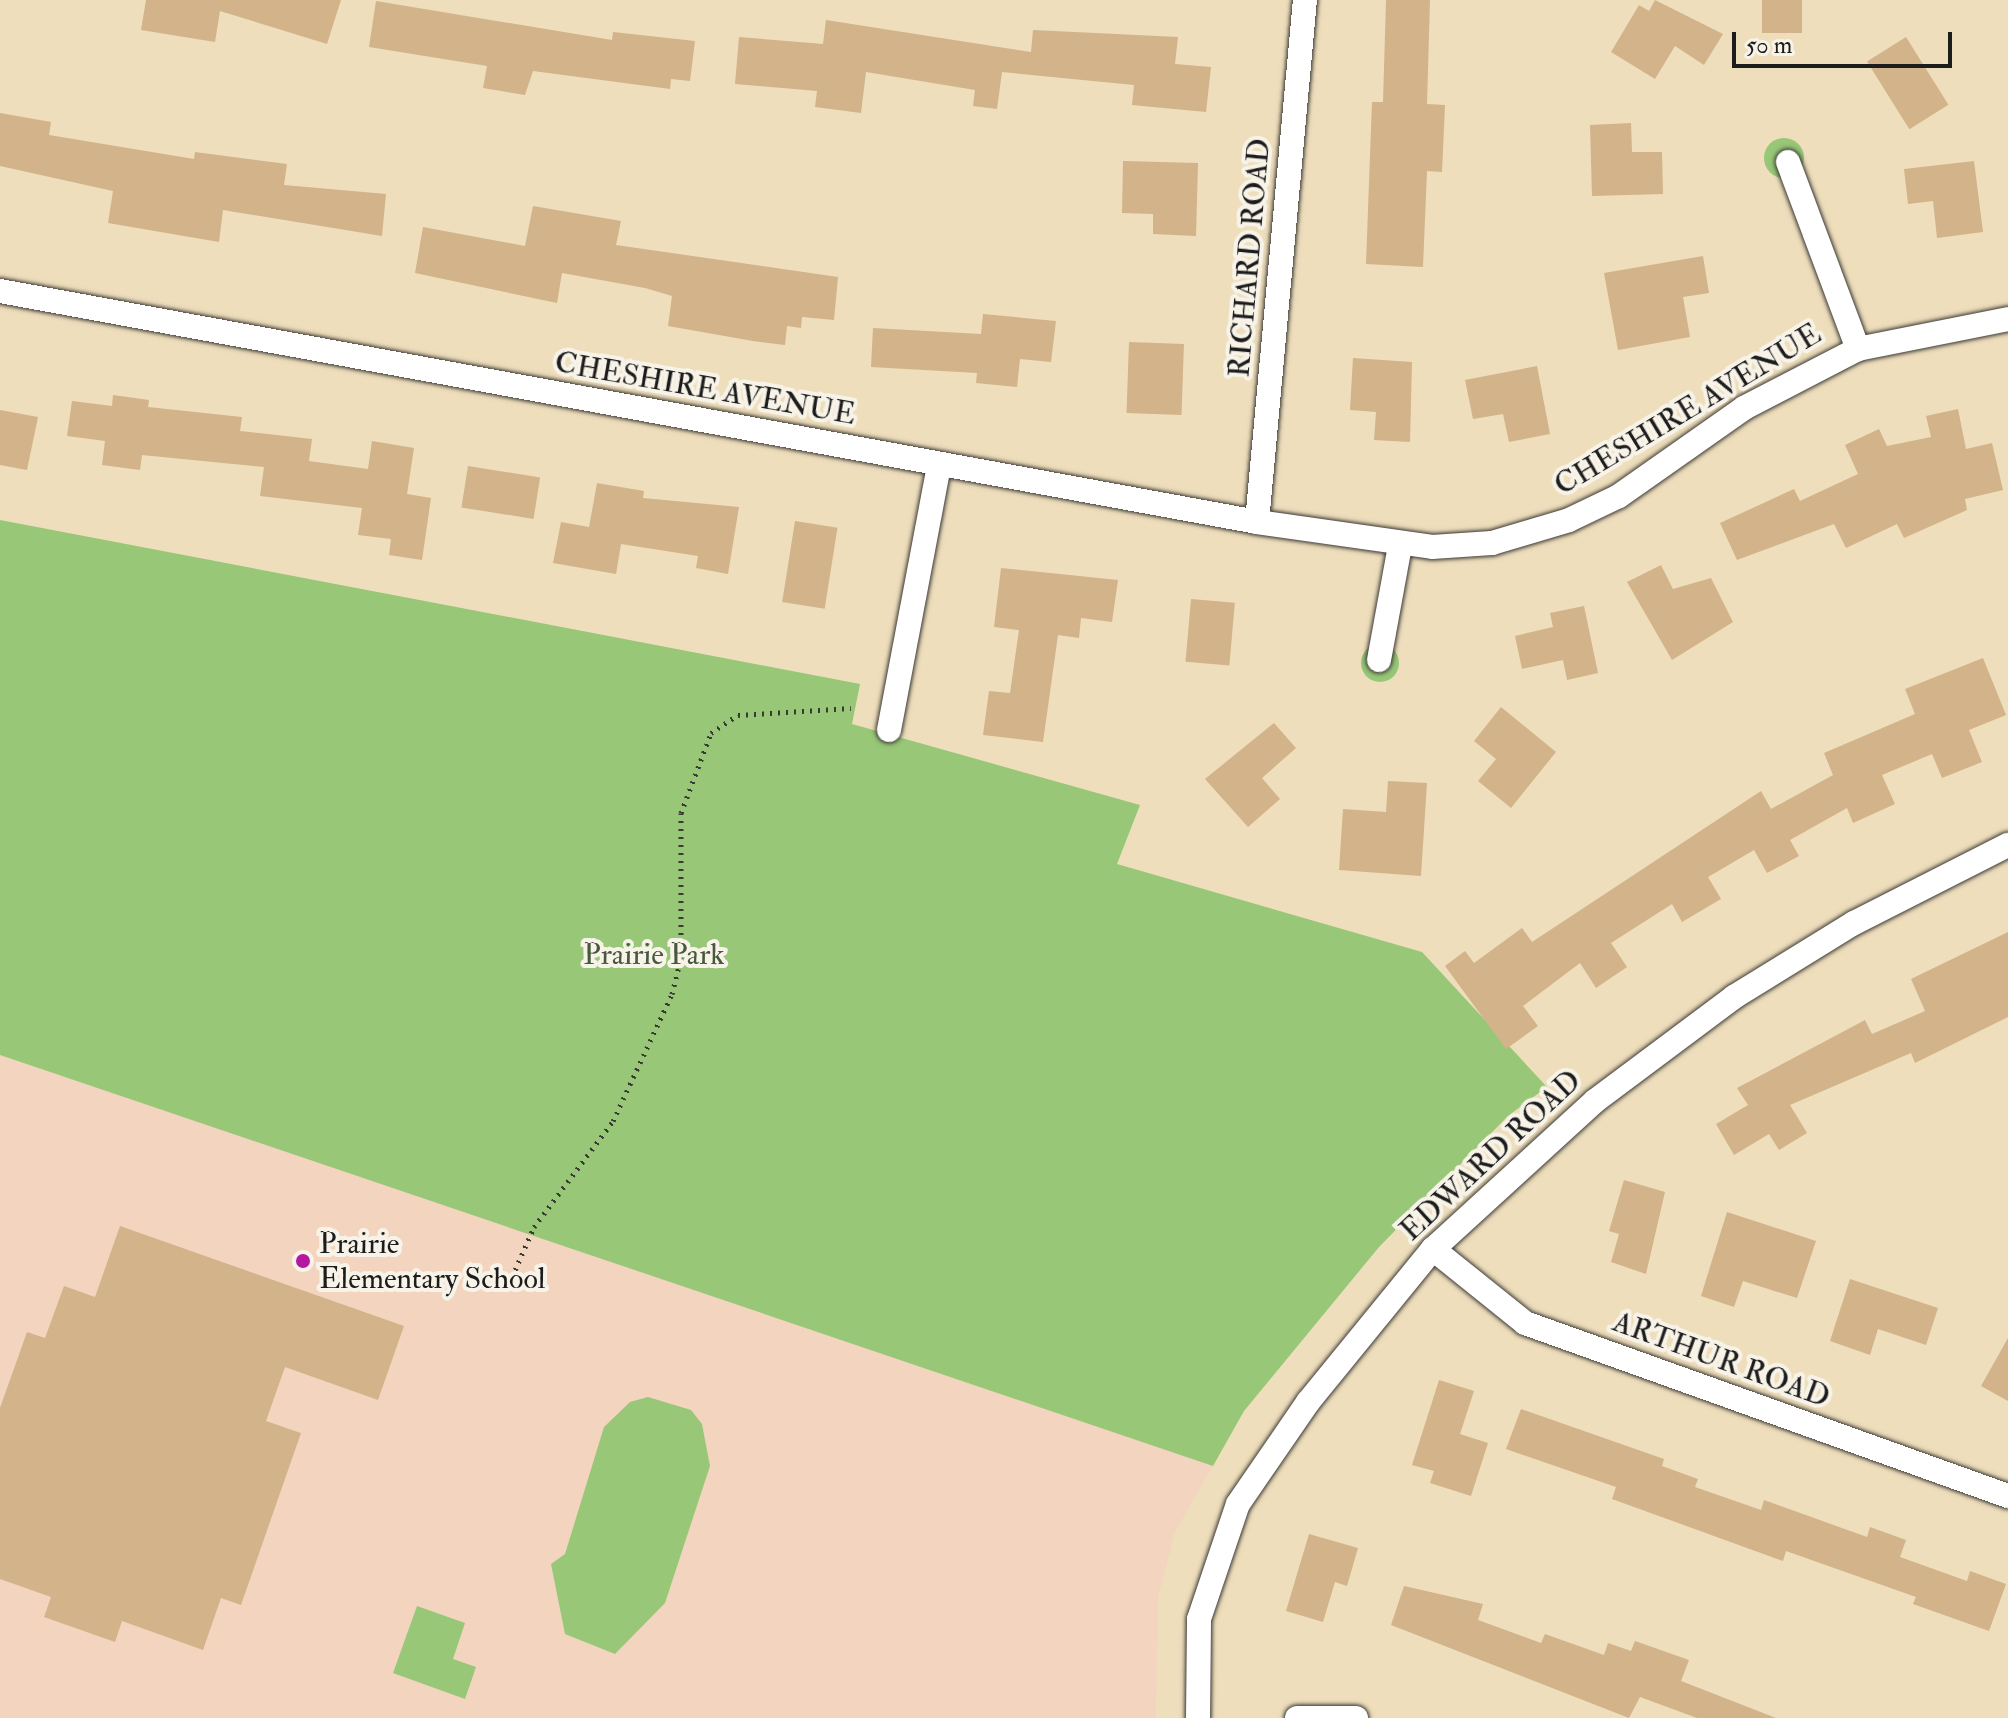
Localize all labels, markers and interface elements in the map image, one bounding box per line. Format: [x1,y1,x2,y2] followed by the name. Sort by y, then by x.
[1736,16,1956,66] scale bar
[1746,30,1792,61] text: 50 m
[1222,137,1278,379] street label: RICHARD ROAD
[1548,316,1828,504] street label: CHESHIRE AVENUE
[552,345,858,433] street label: CHESHIRE AVENUE
[583,937,725,973] park label: Prairie Park
[1393,1063,1589,1249] street label: EDWARD ROAD
[319,1226,545,1296] place label: Prairie Elementary School
[294,1252,312,1270] marker: Prairie Elementary School
[1608,1304,1834,1416] street label: ARTHUR ROAD

